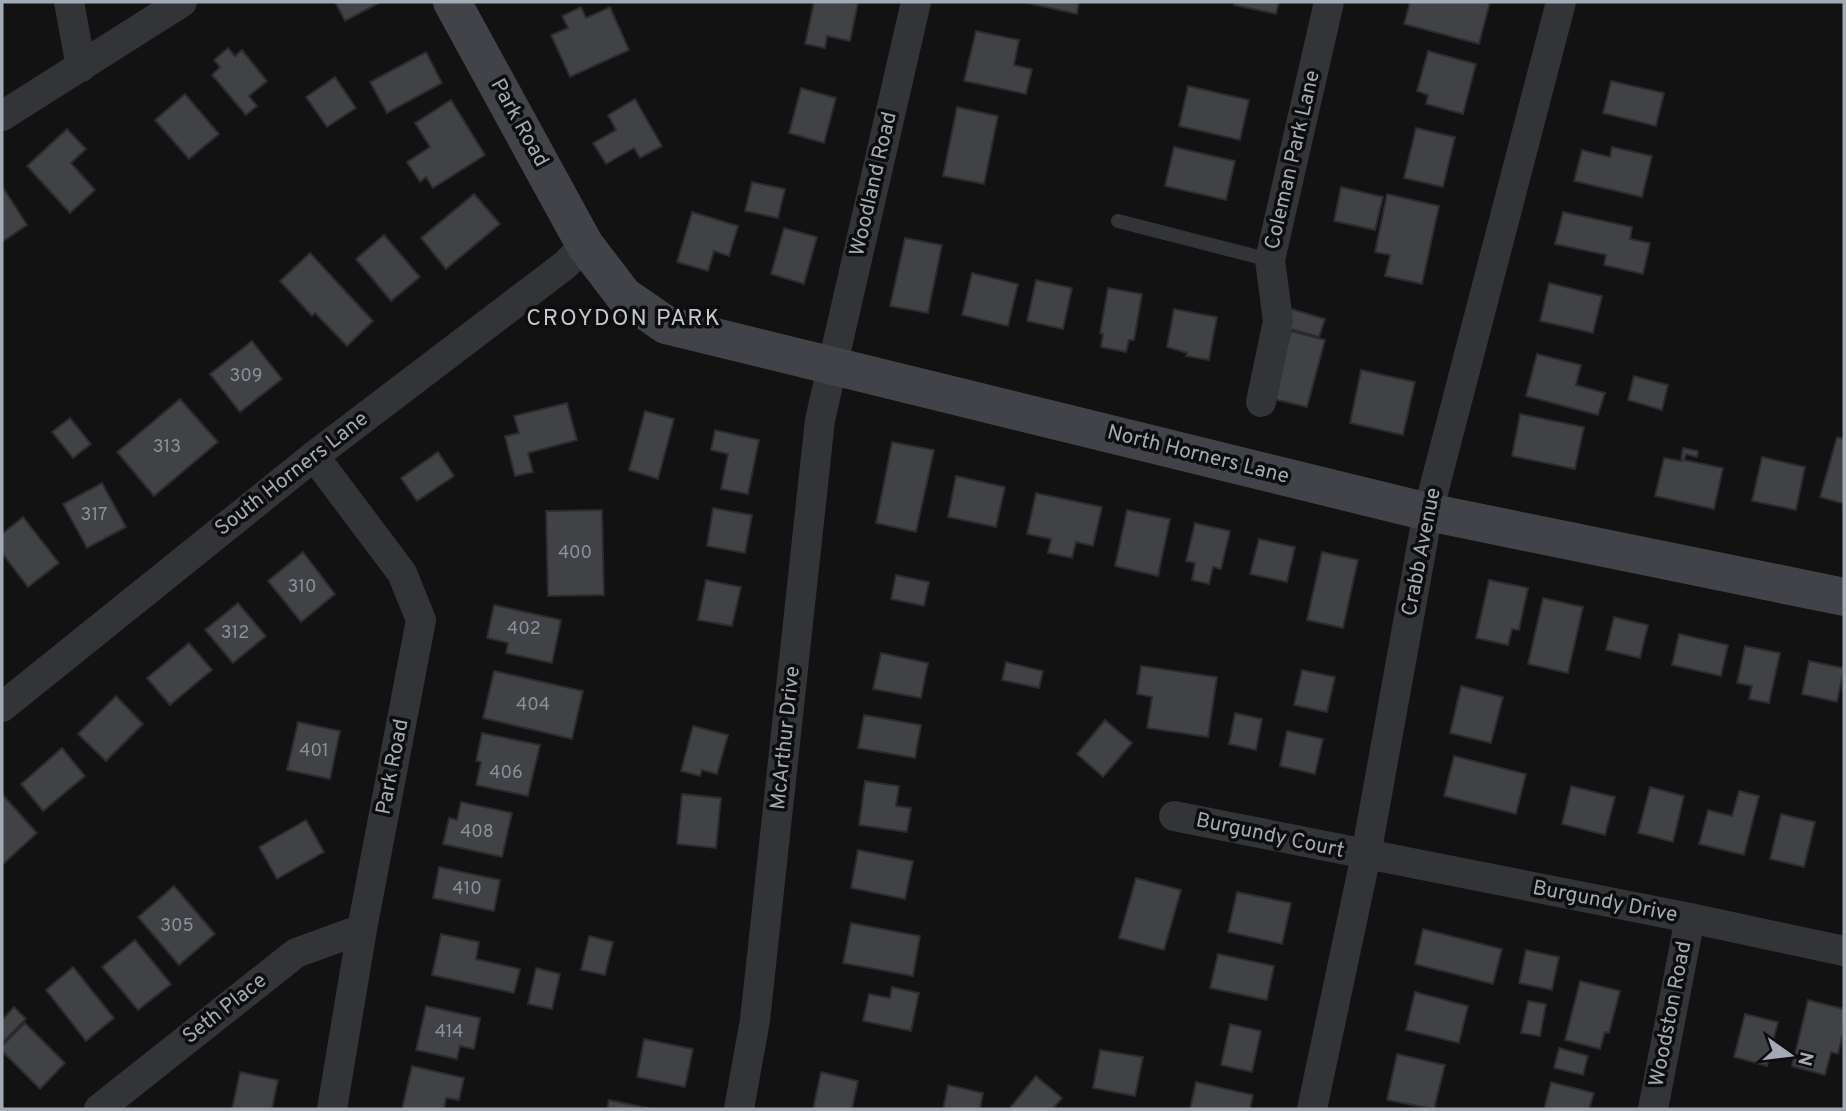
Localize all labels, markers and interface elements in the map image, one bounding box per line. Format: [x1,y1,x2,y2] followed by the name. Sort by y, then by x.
[1259,68,1327,252] street label: Coleman Park Lane
[484,74,554,172] street label: Park Road
[844,109,904,259] street label: Woodland Road
[526,305,722,334] district label: CROYDON PARK
[230,365,262,388] house number: 309
[210,406,374,542] street label: South Horners Lane
[1104,419,1292,491] street label: North Horners Lane
[153,436,181,459] house number: 313
[1396,485,1448,619] street label: Crabb Avenue
[81,504,107,527] house number: 317
[558,542,592,565] house number: 400
[287,576,317,599] house number: 310
[507,618,541,641] house number: 402
[221,622,249,645] house number: 312
[765,665,807,811] street label: McArthur Drive
[516,694,550,717] house number: 404
[371,717,415,817] street label: Park Road
[299,740,329,763] house number: 401
[489,762,523,785] house number: 406
[1193,807,1347,865] street label: Burgundy Court
[460,821,494,844] house number: 408
[1530,875,1680,929] street label: Burgundy Drive
[452,878,482,901] house number: 410
[160,915,194,938] house number: 305
[1644,939,1698,1089] street label: Woodston Road
[177,968,273,1050] street label: Seth Place
[1755,1020,1825,1090] north arrow
[435,1021,463,1044] house number: 414
[1791,1049,1818,1068] text: N

